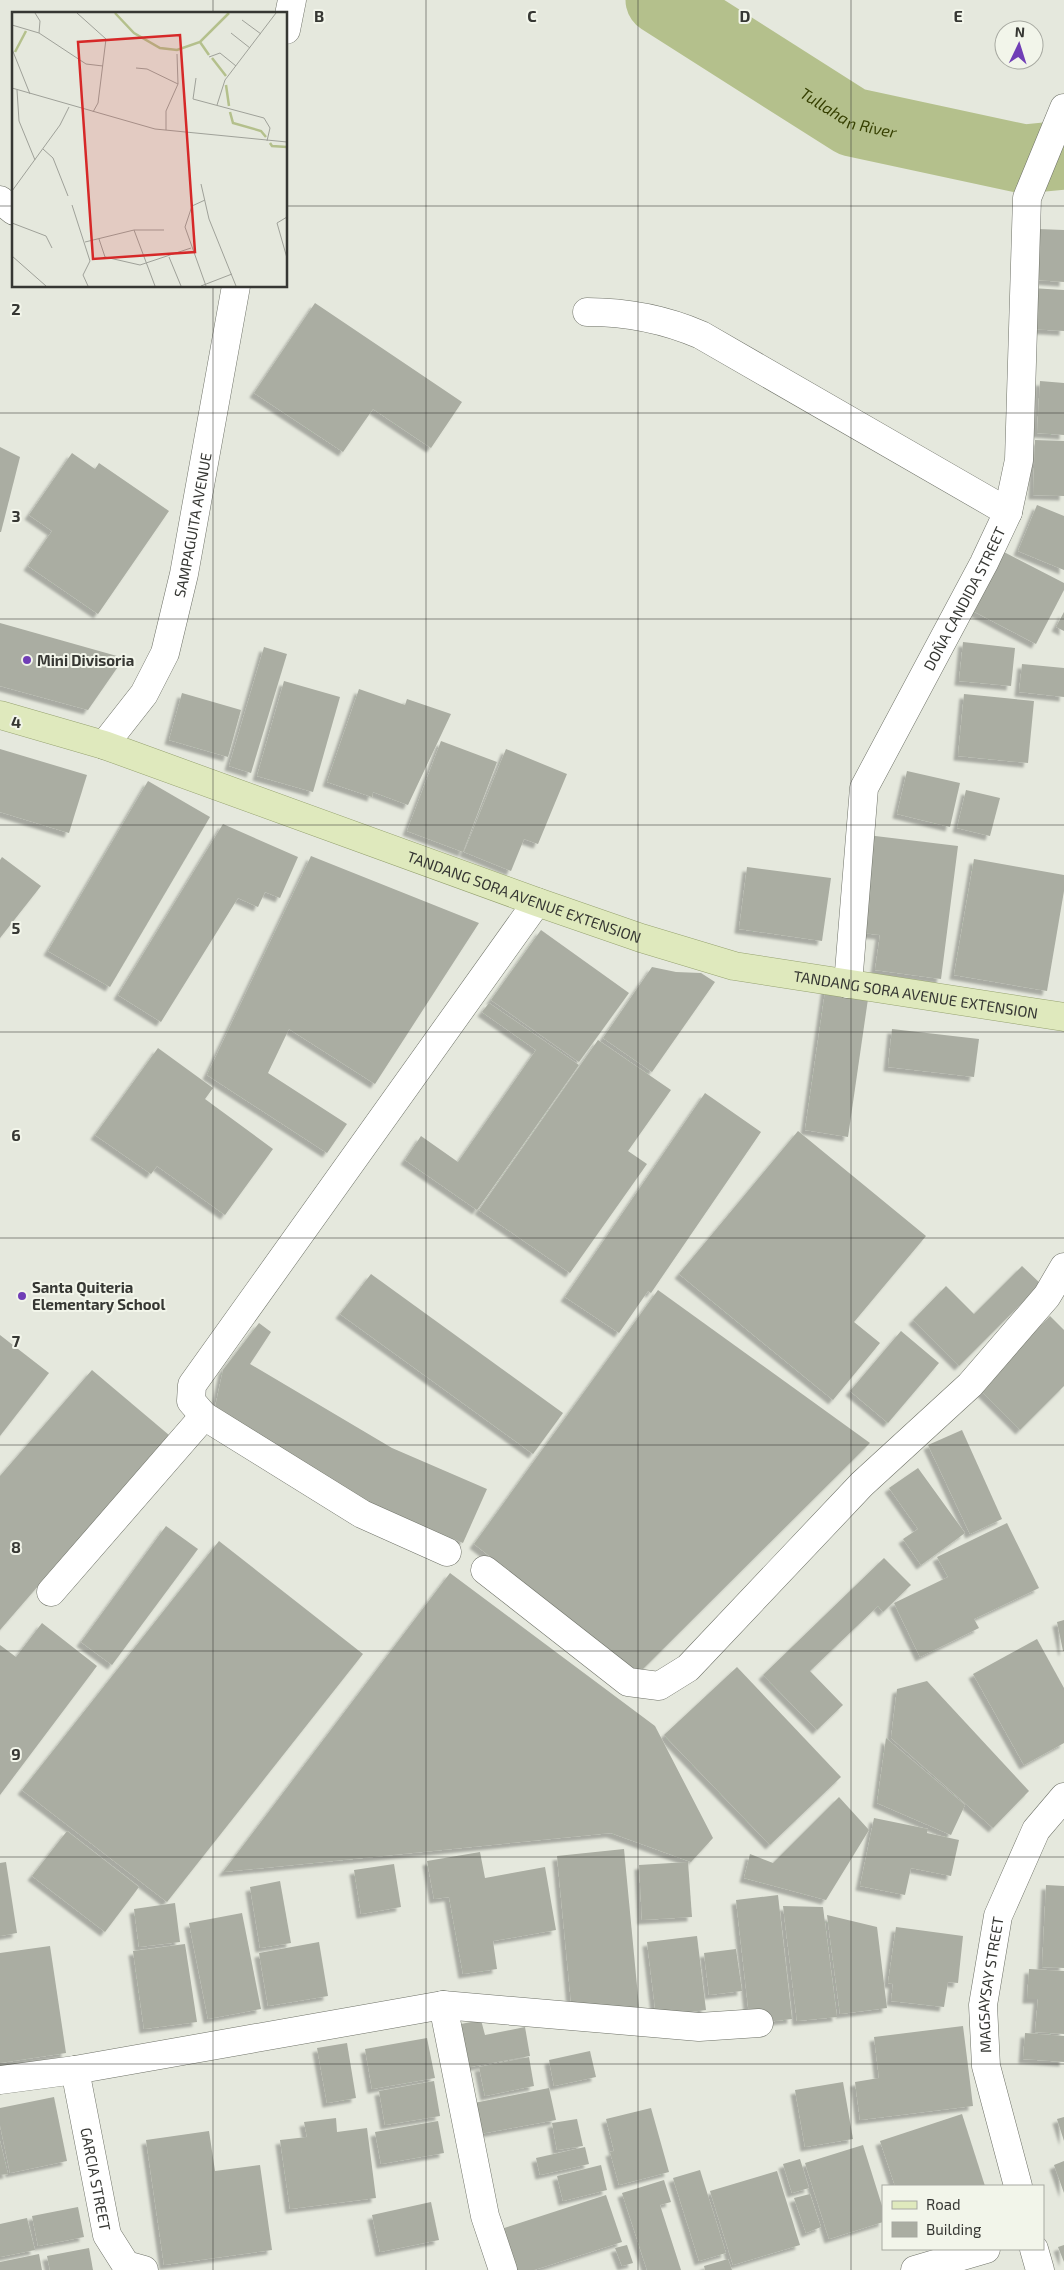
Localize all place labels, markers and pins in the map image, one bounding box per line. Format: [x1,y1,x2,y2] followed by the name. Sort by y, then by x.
[37,651,134,669] place label: Mini Divisoria
[21,654,33,666] marker: Mini Divisoria
[32,1278,165,1314] place label: Santa Quiteria Elementary School
[16,1290,28,1302] marker: Santa Quiteria Elementary School

